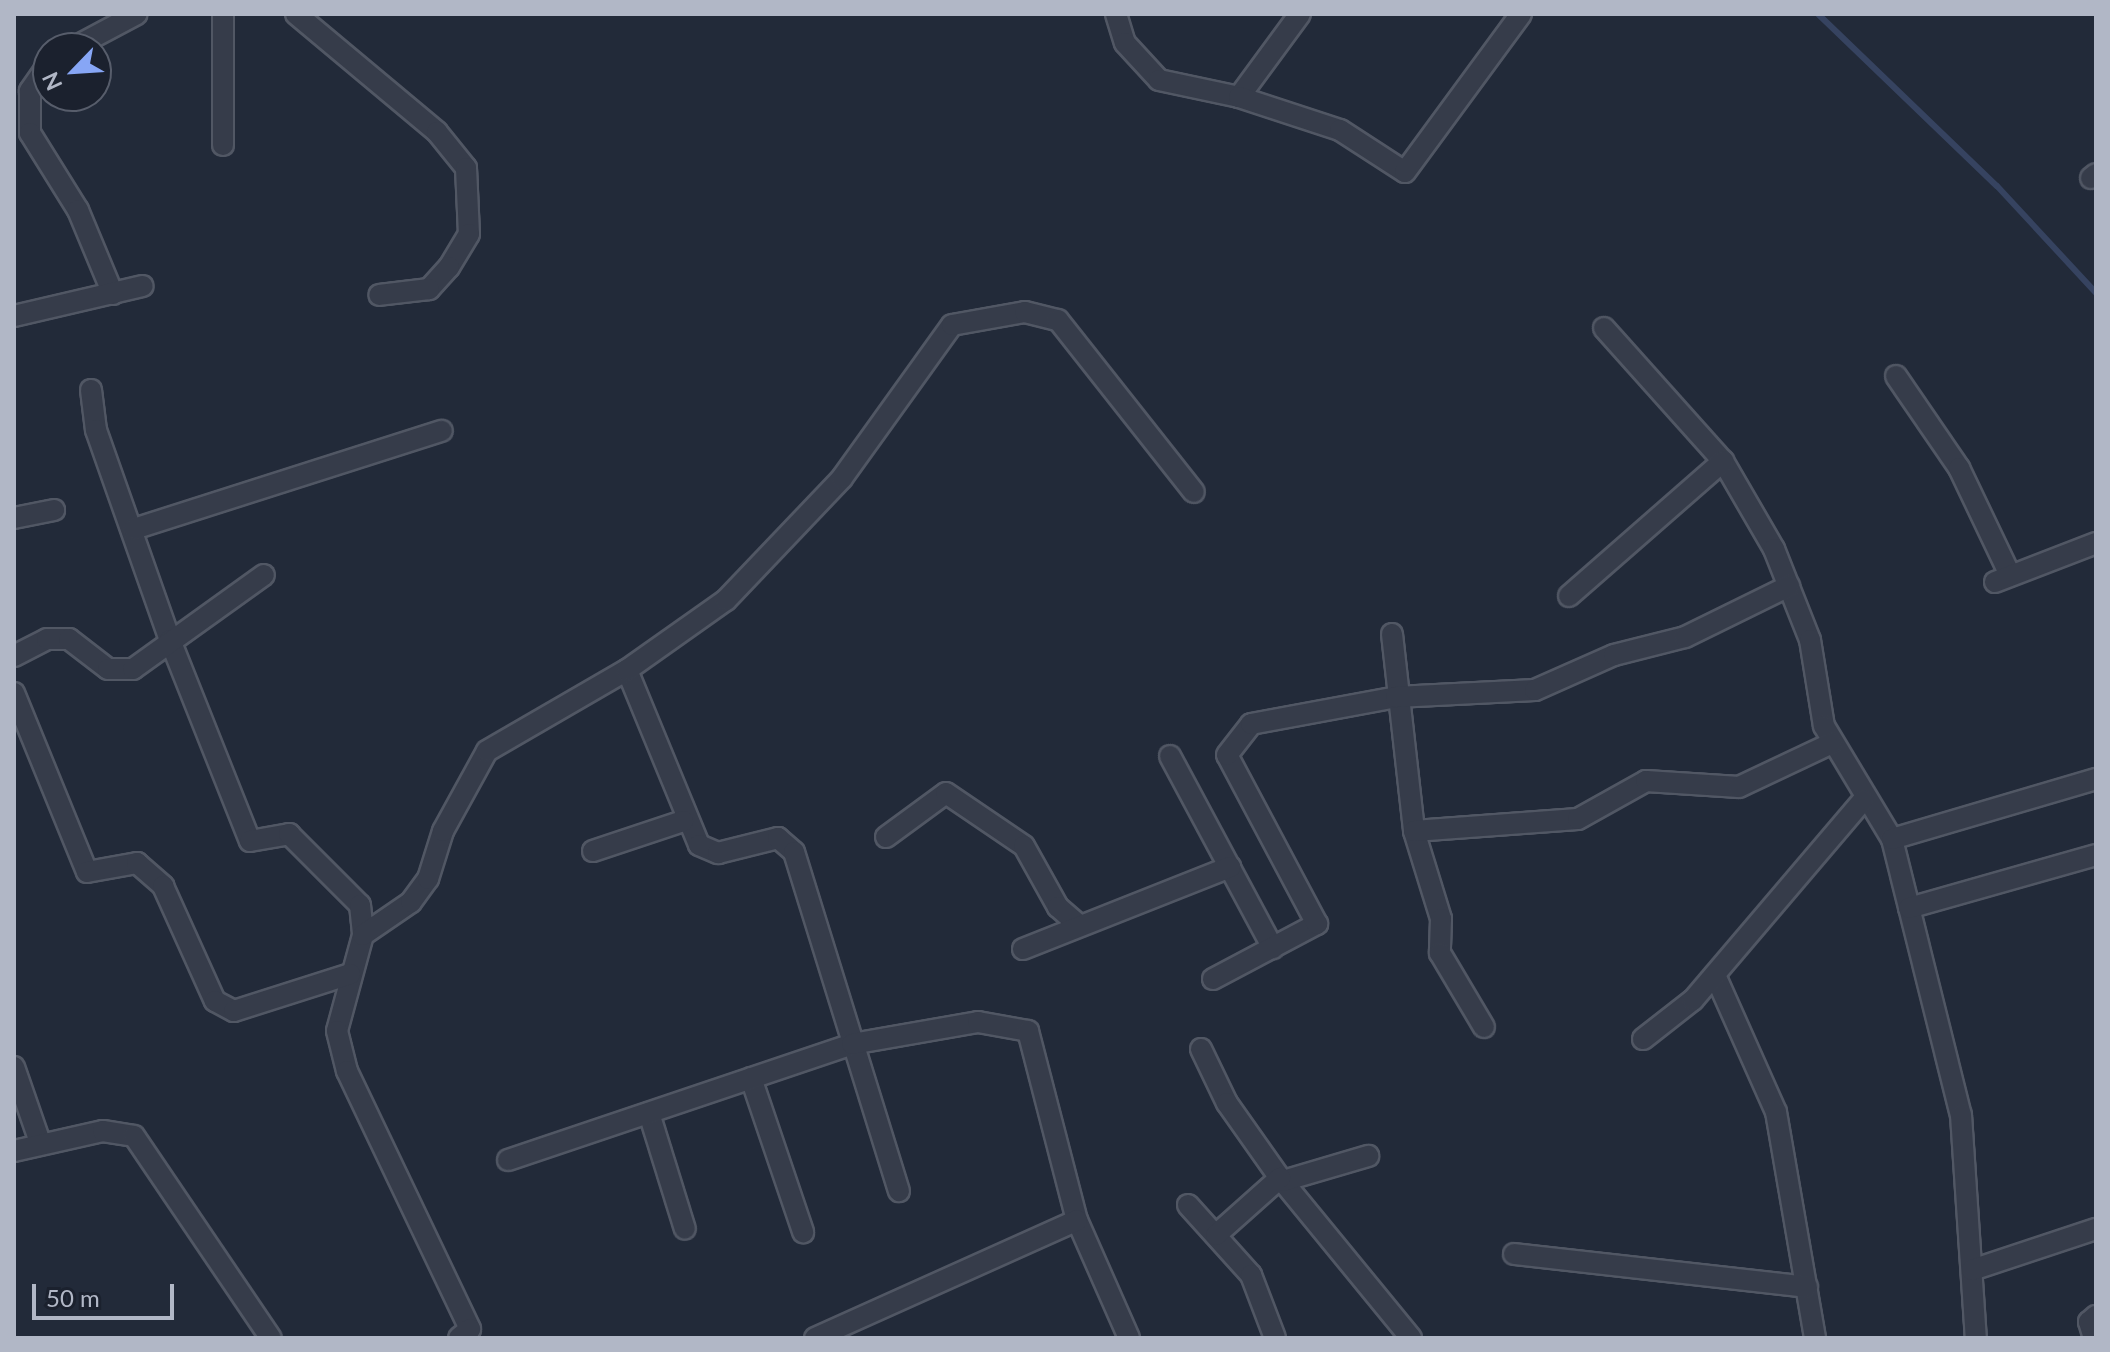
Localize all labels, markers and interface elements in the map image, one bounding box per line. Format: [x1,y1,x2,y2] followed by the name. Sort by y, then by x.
[32,32,112,112] north arrow
[36,68,67,95] text: N
[36,1268,178,1318] scale bar
[46,1283,100,1312] text: 50 m

